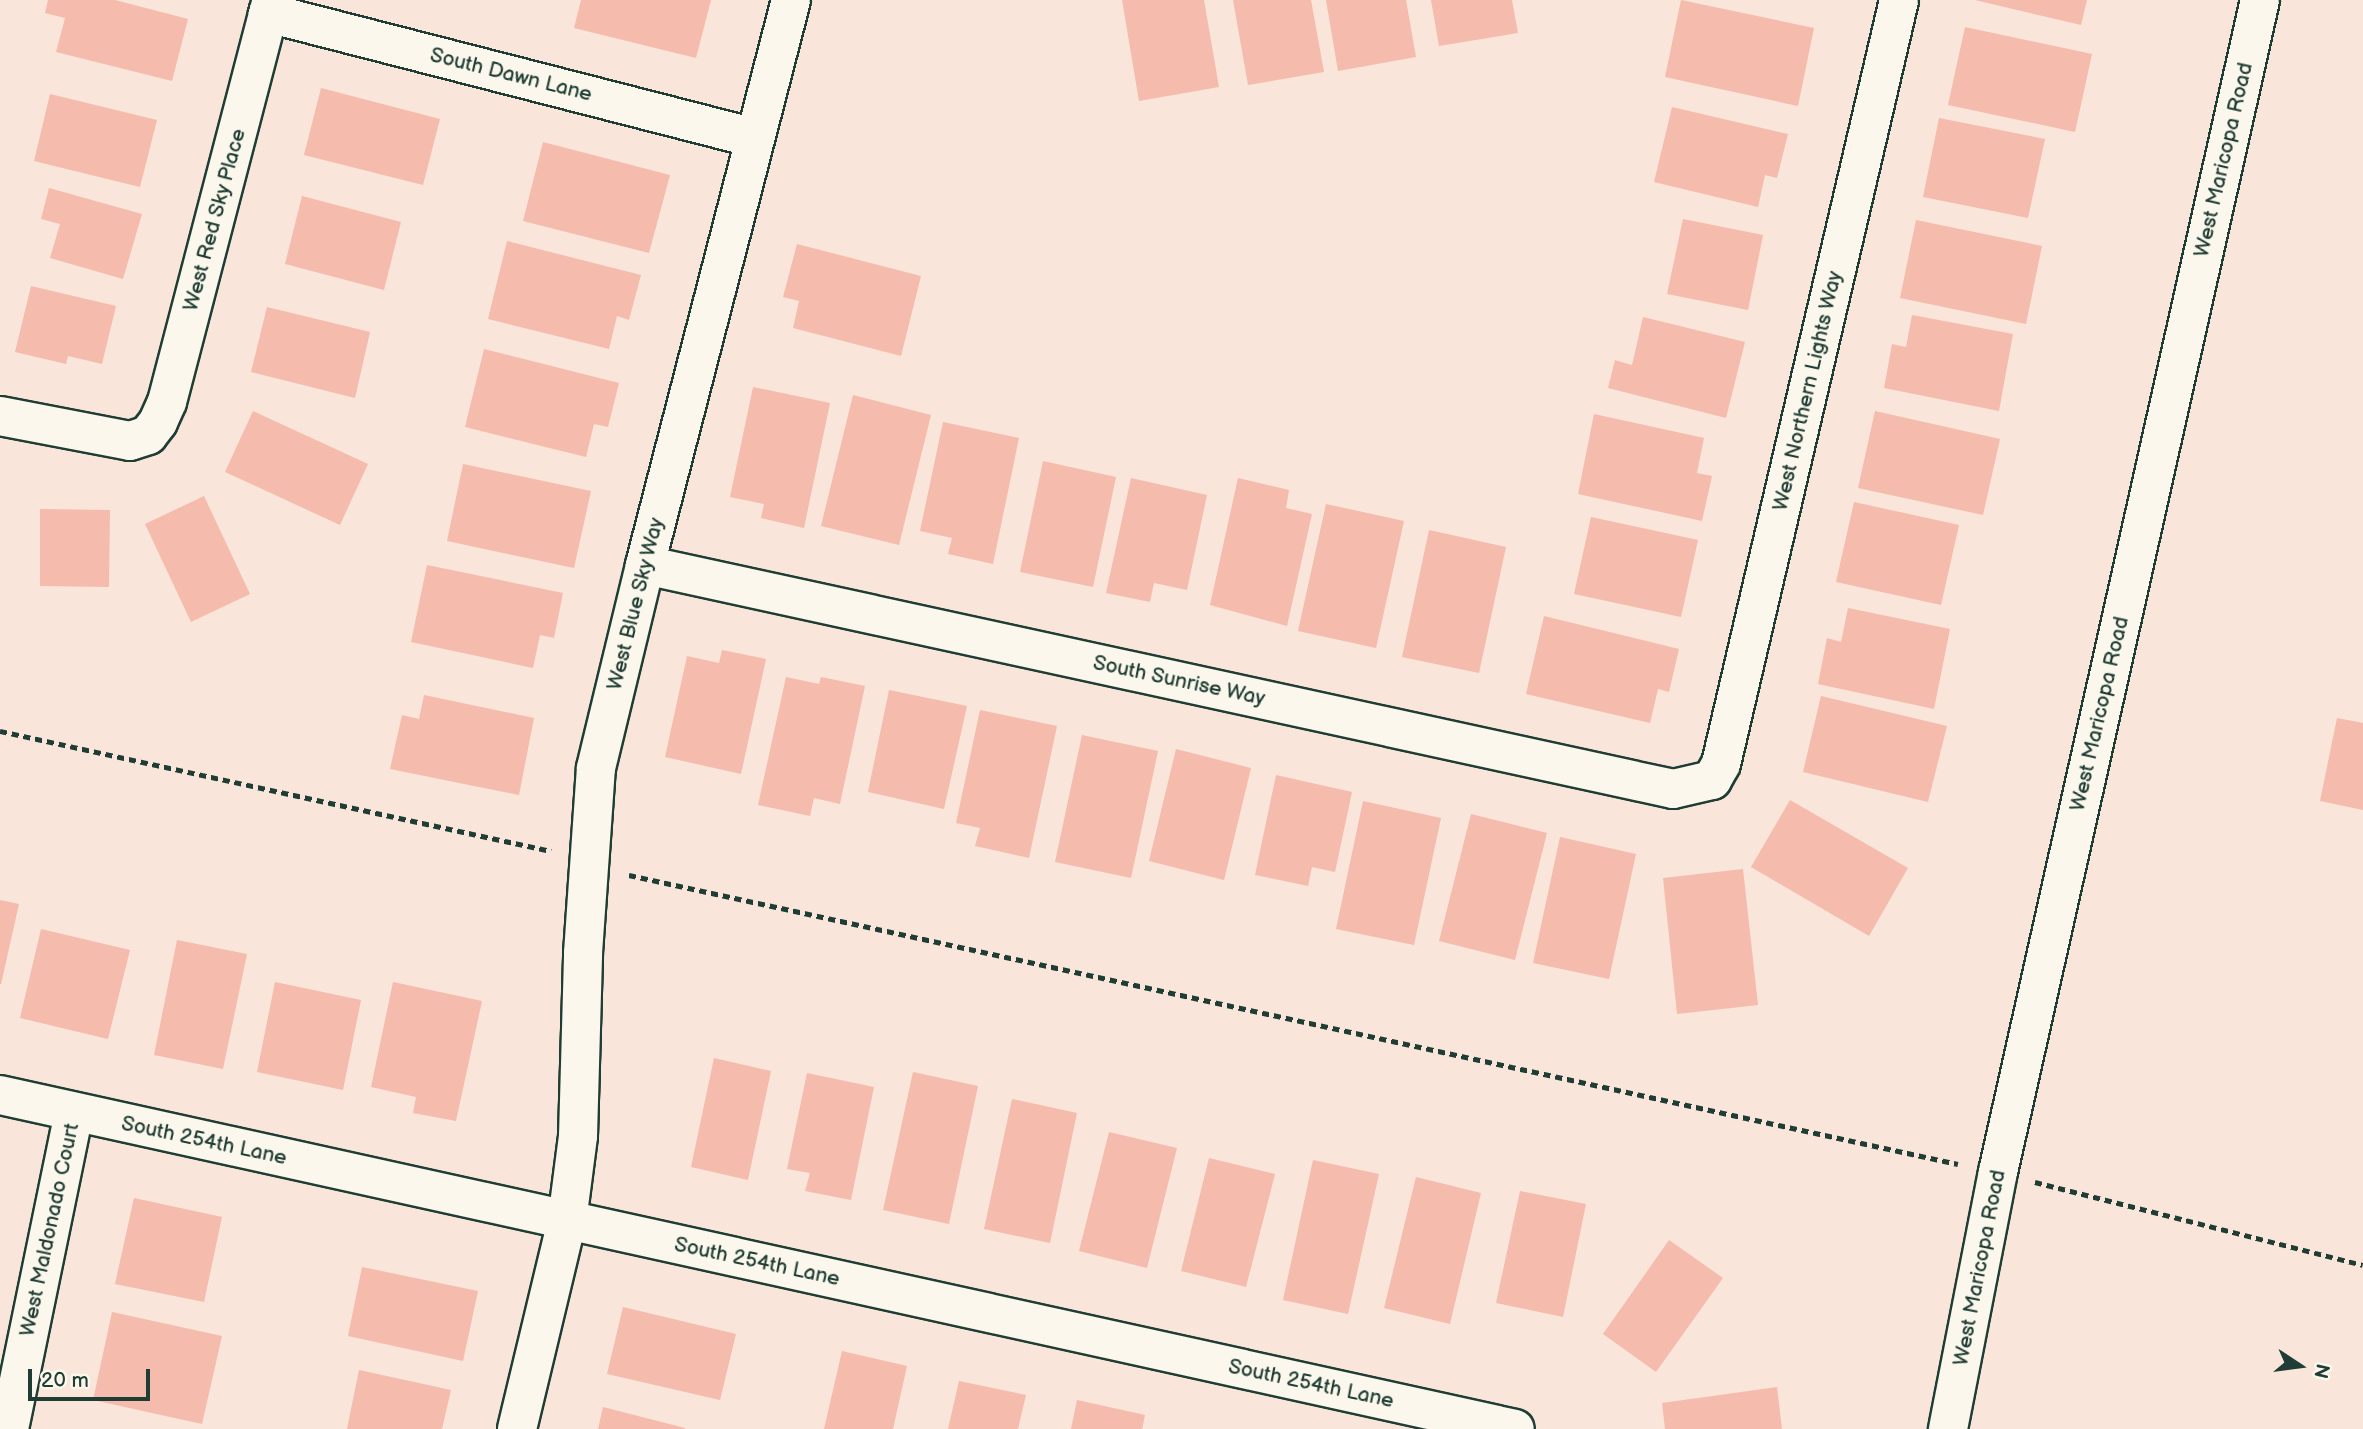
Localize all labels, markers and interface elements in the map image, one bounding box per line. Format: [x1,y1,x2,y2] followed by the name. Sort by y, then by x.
[427,43,595,107] street label: South Dawn Lane
[2189,60,2259,260] street label: West Maricopa Road
[178,125,252,315] street label: West Red Sky Place
[1768,268,1848,514] street label: West Northern Lights Way
[602,514,670,694] street label: West Blue Sky Way
[2065,614,2135,814] street label: West Maricopa Road
[1090,650,1268,712] street label: South Sunrise Way
[119,1111,289,1171] street label: South 254th Lane
[15,1121,85,1339] street label: West Maldonado Court
[1949,1168,2011,1368] street label: West Maricopa Road
[672,1232,842,1292] street label: South 254th Lane
[2265,1331,2335,1401] north arrow
[1226,1354,1396,1414] street label: South 254th Lane
[32,1356,154,1400] scale bar
[2308,1361,2334,1380] text: N
[41,1368,89,1393] text: 20 m

